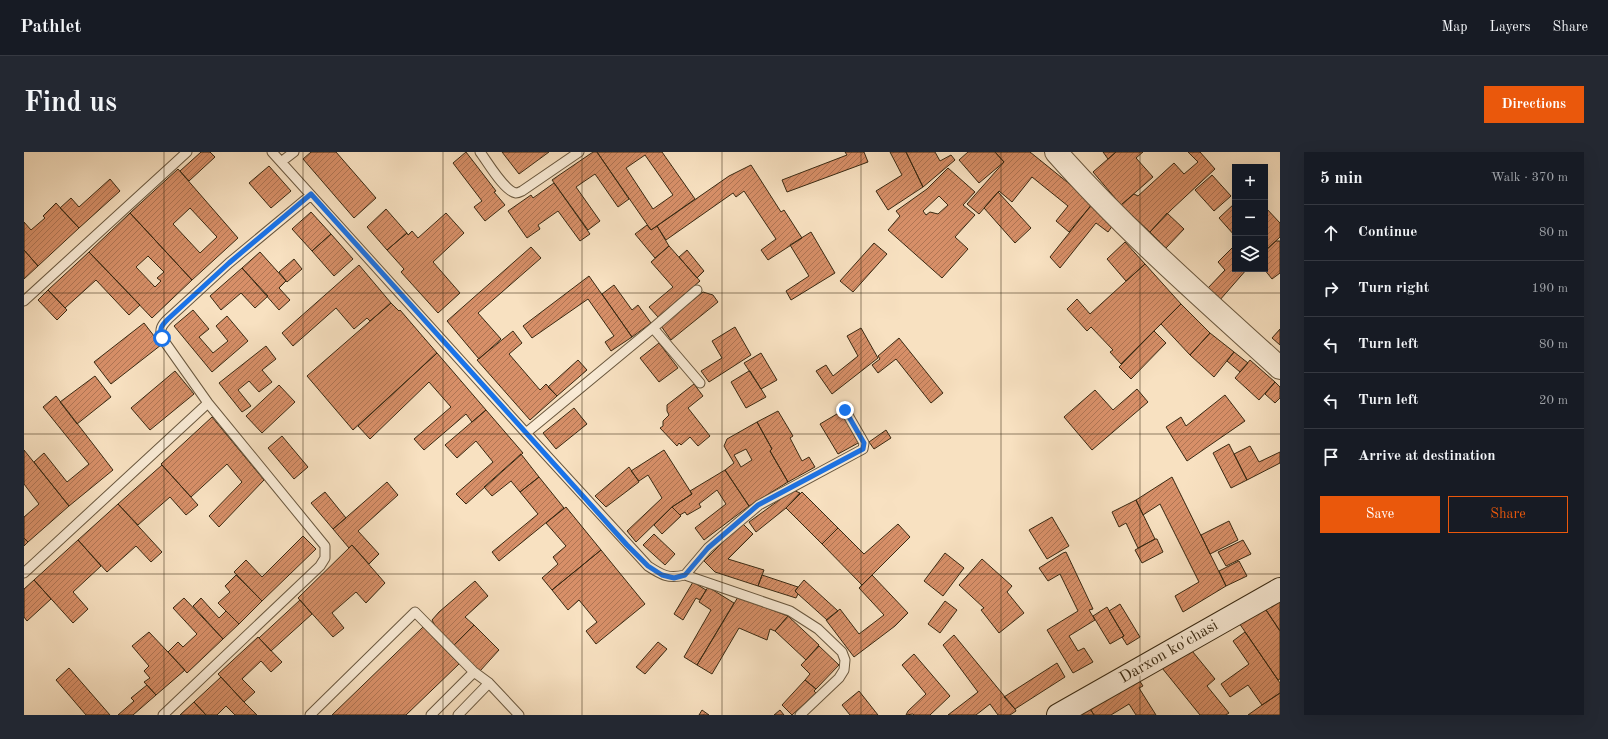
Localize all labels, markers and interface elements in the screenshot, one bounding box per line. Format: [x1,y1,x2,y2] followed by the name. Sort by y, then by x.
[20,18,81,37] text: Pathlet
[1442,20,1468,34] text: Map
[1490,20,1531,34] text: Layers
[1553,20,1588,34] text: Share
[1484,86,1584,123] button: Directions
[24,90,117,118] text: Find us
[1232,164,1268,272] map controls
[1232,164,1268,200] button: +
[1320,170,1363,187] text: 5 min
[1491,171,1568,184] text: Walk · 370 m
[1232,200,1268,236] button: −
[1320,222,1342,244] icon: ahead
[1358,225,1417,240] text: Continue
[1539,226,1568,239] text: 80 m
[1232,236,1268,272] button: layers
[1320,278,1342,300] icon: right
[1358,281,1429,296] text: Turn right
[1531,282,1568,295] text: 190 m
[153,329,171,347] route start
[1320,334,1342,356] icon: left
[1358,337,1418,352] text: Turn left
[1539,338,1568,351] text: 80 m
[1320,390,1342,412] icon: left
[1358,393,1418,408] text: Turn left
[1539,394,1568,407] text: 20 m
[836,401,854,419] route end
[1320,446,1342,468] icon: arrive
[1358,449,1496,464] text: Arrive at destination
[1320,496,1440,533] button: Save
[1448,496,1568,533] button: Share
[1117,617,1221,687] street label: Darxon ko'chasi

